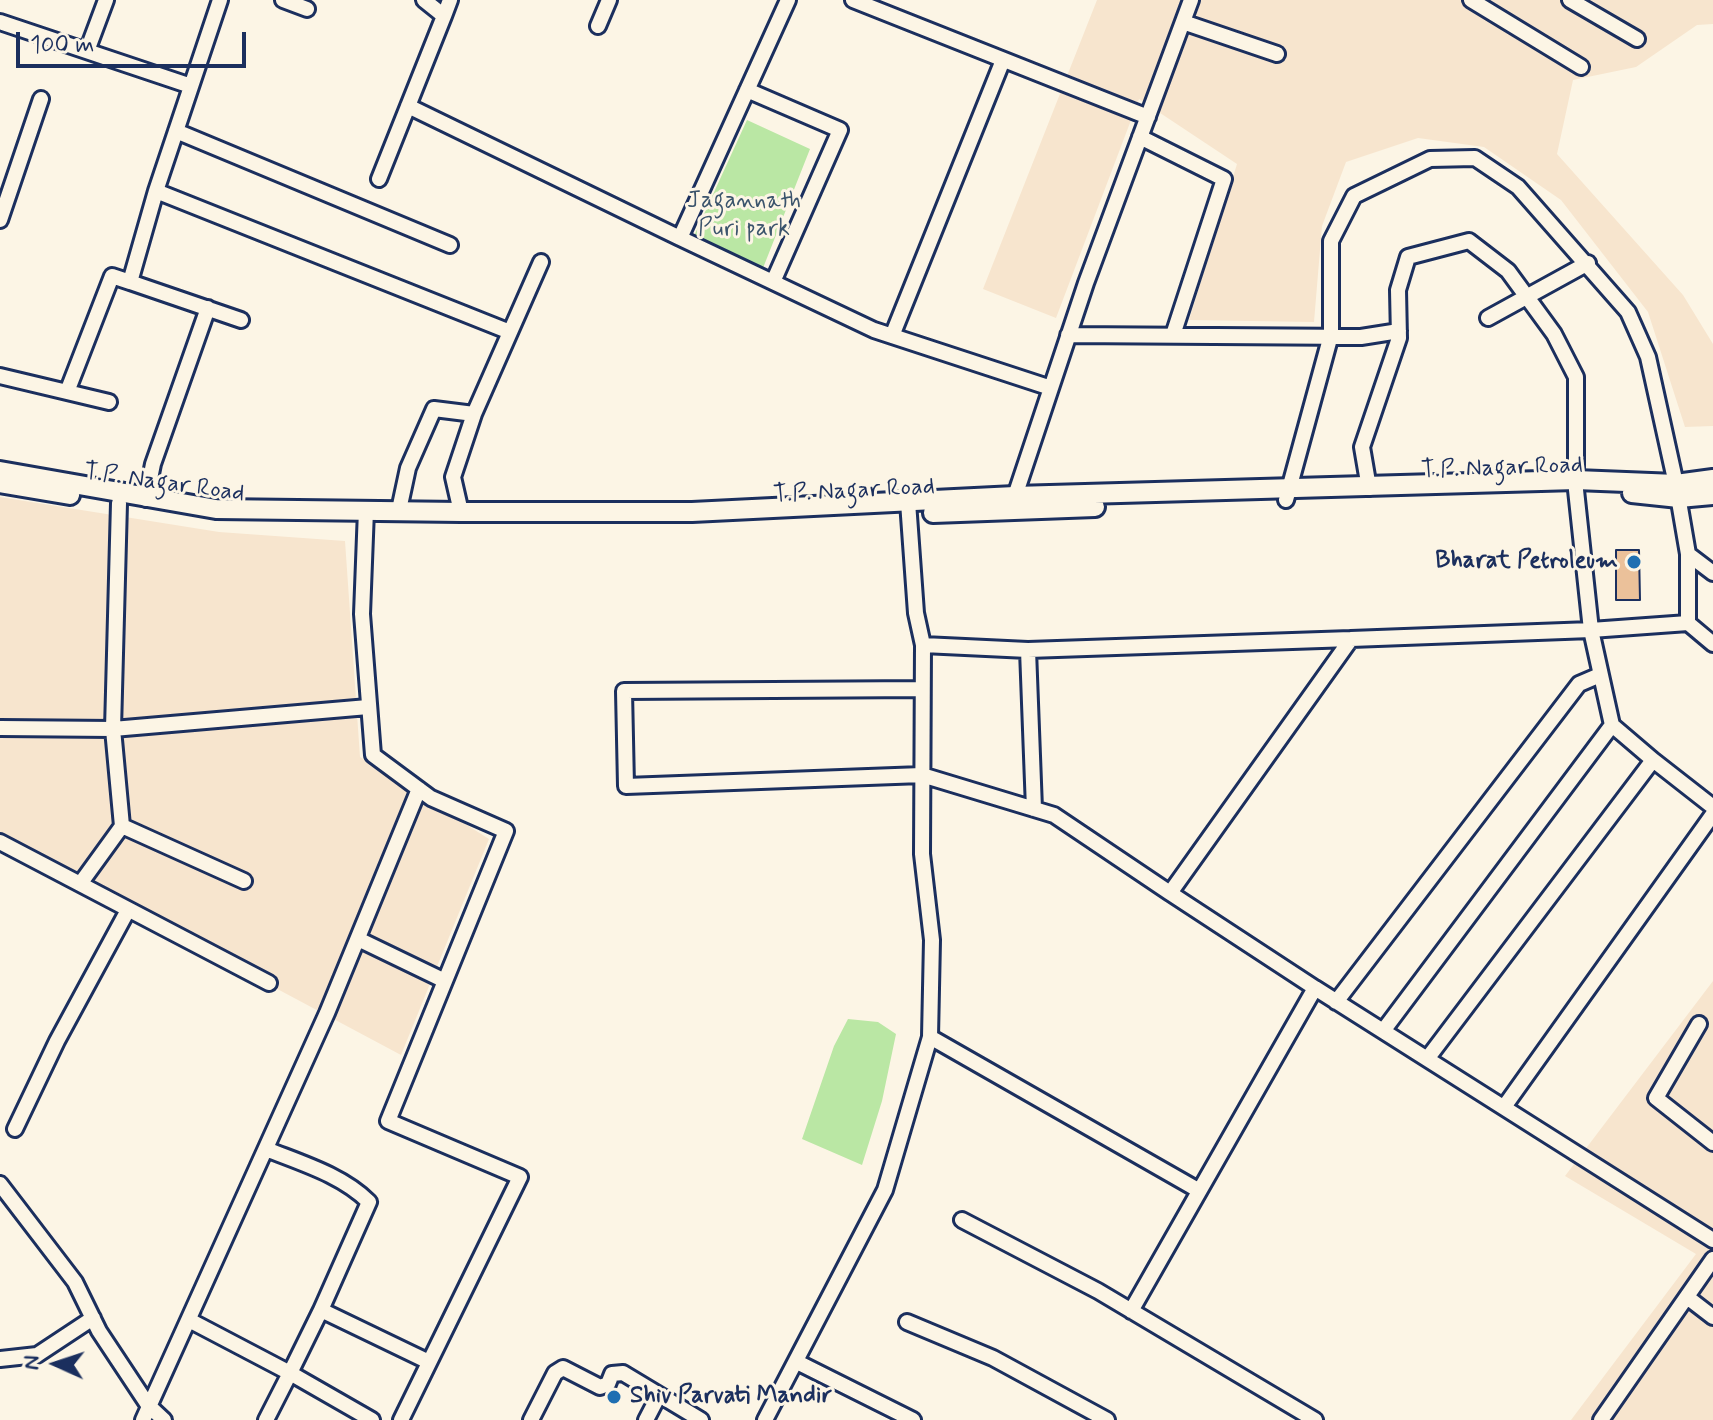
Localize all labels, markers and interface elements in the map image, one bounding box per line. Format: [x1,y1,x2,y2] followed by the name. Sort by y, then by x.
[20,16,250,66] scale bar
[30,30,94,61] text: 100 m
[687,188,801,244] park label: Jagannath Puri park
[1421,452,1583,486] street label: T.P. Nagar Road
[82,458,246,510] street label: T.P. Nagar Road
[772,473,936,511] street label: T.P. Nagar Road
[1435,548,1618,576] place label: Bharat Petroleum
[1625,553,1643,571] marker: Bharat Petroleum
[16,1324,96,1404] north arrow
[18,1355,46,1371] text: N
[630,1383,832,1411] place label: Shiv Parvati Mandir
[605,1388,623,1406] marker: Shiv Parvati Mandir

